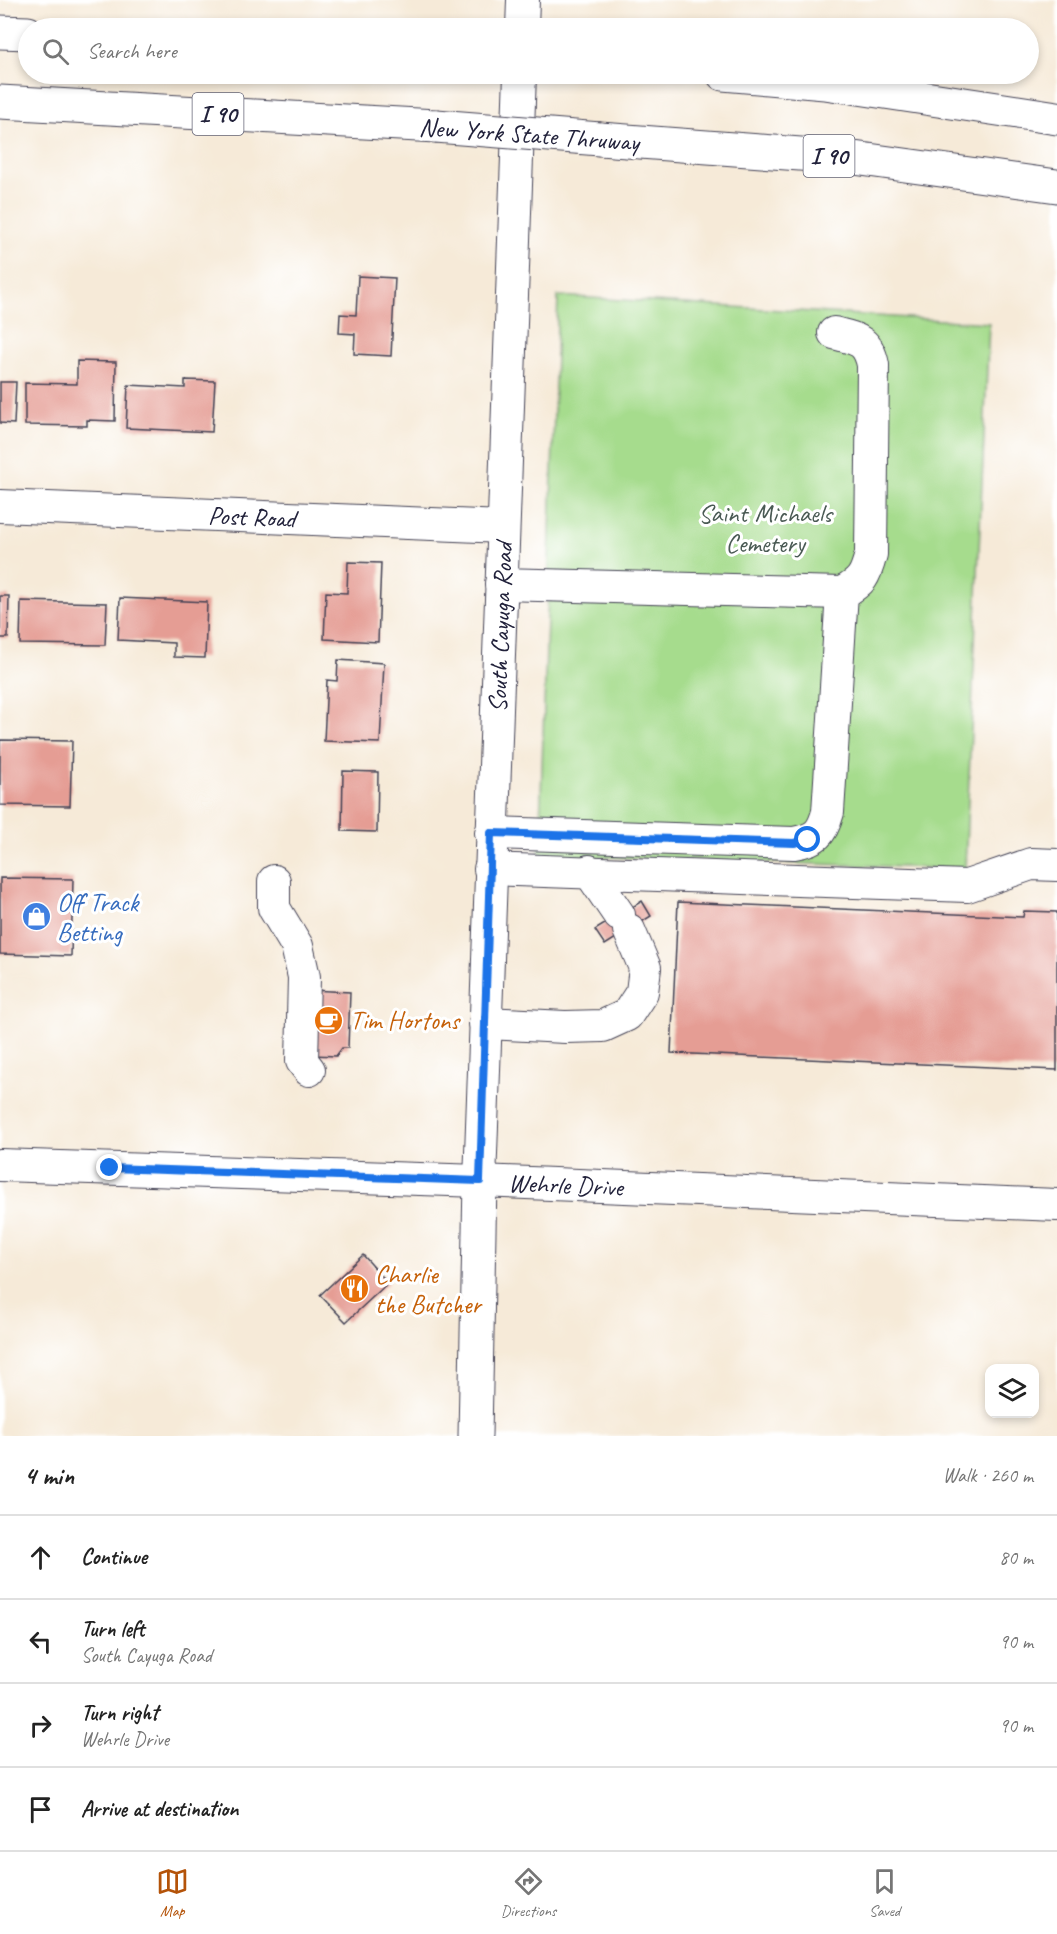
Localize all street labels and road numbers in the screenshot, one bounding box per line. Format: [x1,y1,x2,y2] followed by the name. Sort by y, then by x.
[192,93,244,135] road number: I 90
[418,110,642,159] street label: New York State Thruway
[804,135,854,177] road number: I 90
[207,499,300,535] street label: Post Road
[481,538,520,713] street label: South Cayuga Road
[508,1166,626,1204] street label: Wehrle Drive

